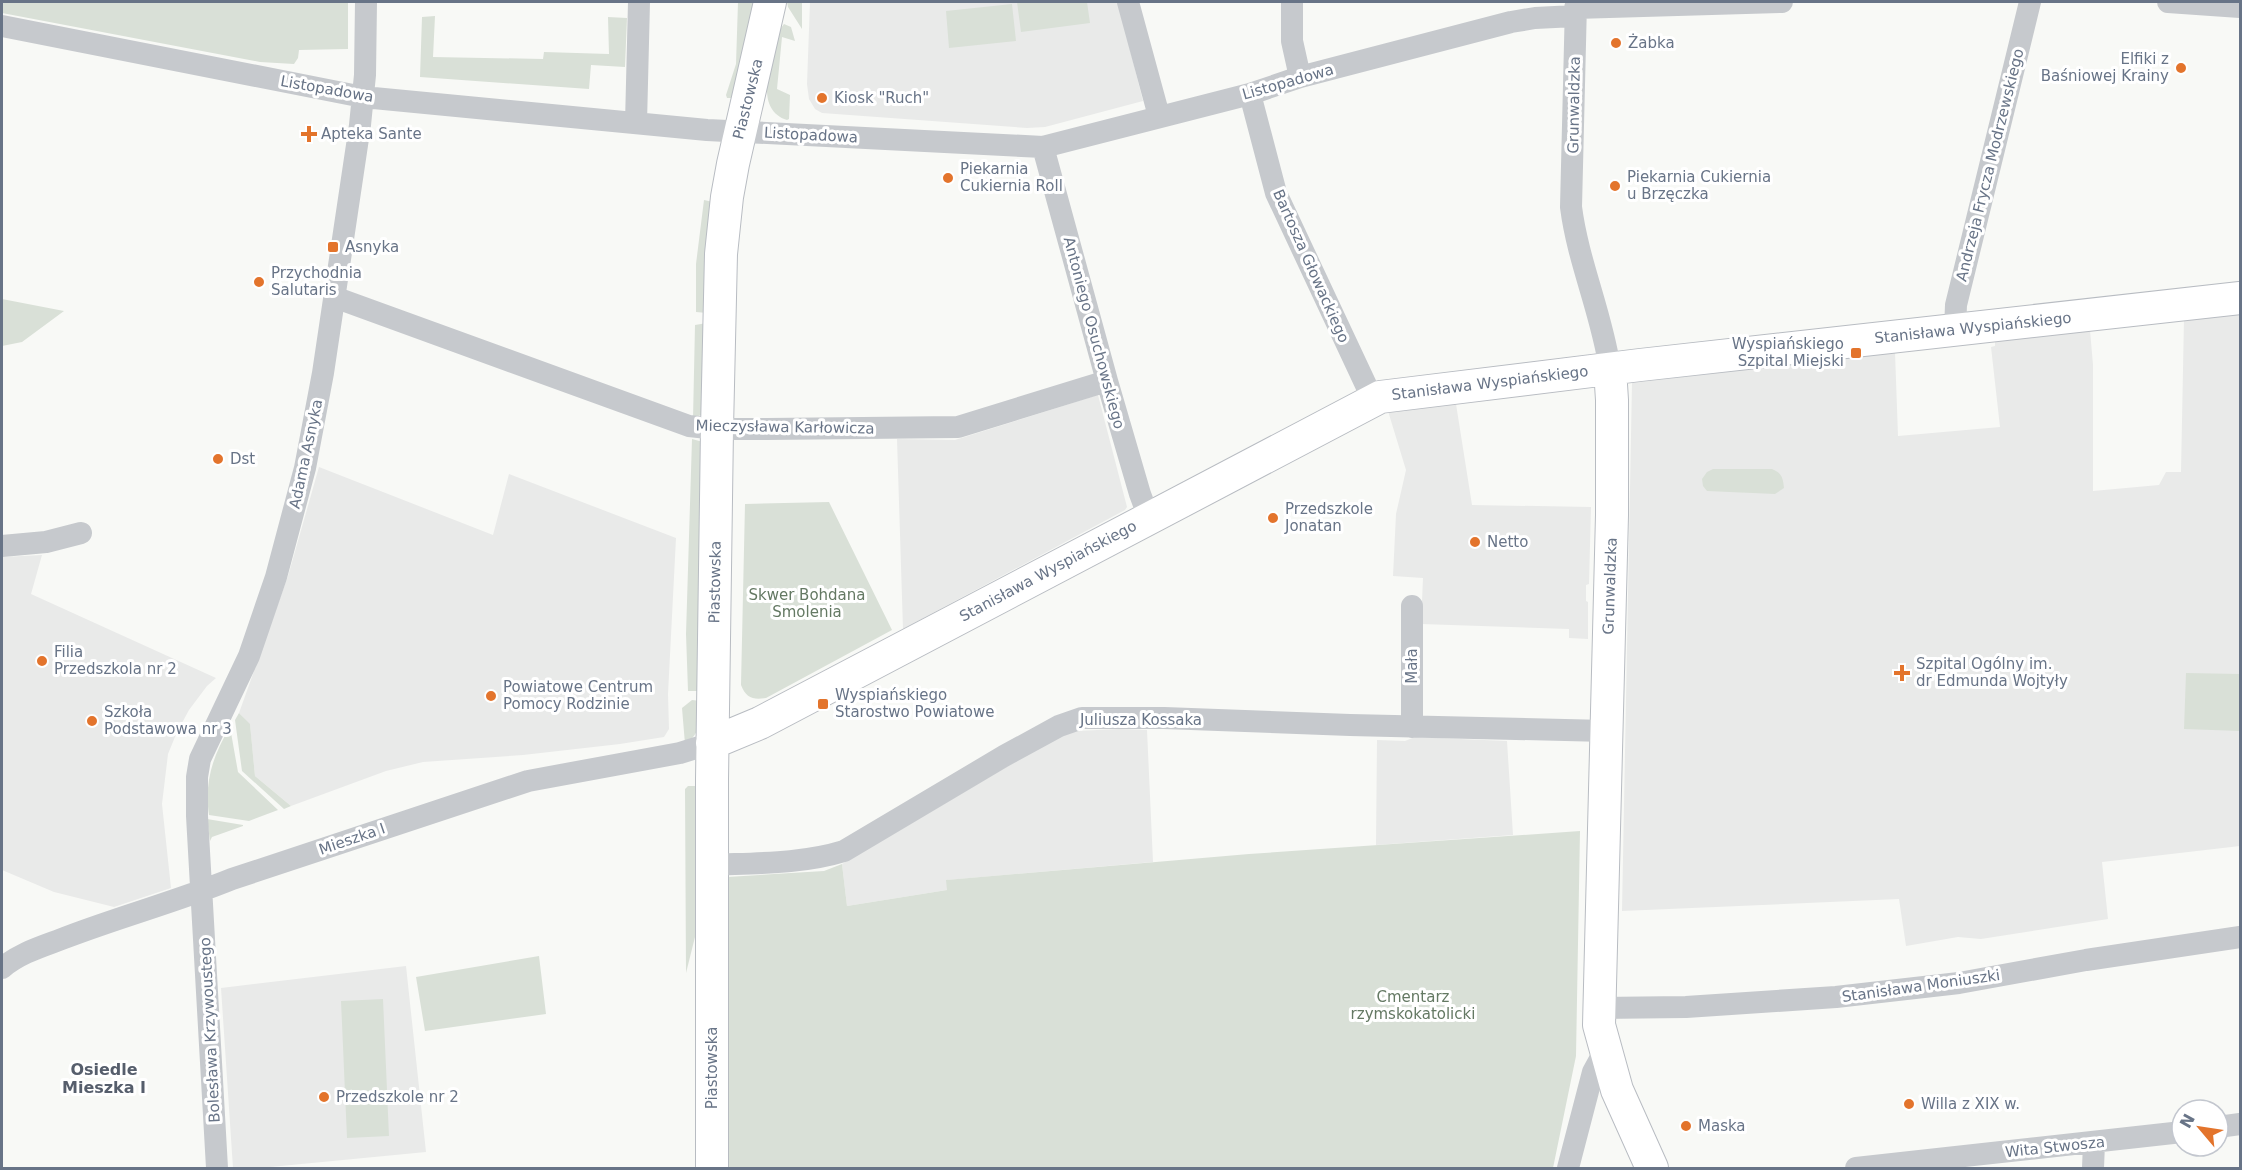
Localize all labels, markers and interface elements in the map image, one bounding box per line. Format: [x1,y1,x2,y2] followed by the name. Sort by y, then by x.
[1628,33,1675,52] place label: Żabka
[1609,36,1623,50] marker: Żabka
[1952,47,2028,283] street label: Andrzeja Frycza Modrzewskiego
[2041,50,2169,85] place label: Elfiki z Baśniowej Krainy
[1564,56,1584,154] street label: Grunwaldzka
[729,57,767,141] street label: Piastowska
[1240,60,1336,104] street label: Listopadowa
[2174,61,2188,75] marker: Elfiki z Baśniowej Krainy
[279,72,375,106] street label: Listopadowa
[834,89,929,107] place label: Kiosk "Ruch"
[815,91,829,105] marker: Kiosk "Ruch"
[763,124,859,146] street label: Listopadowa
[321,125,422,143] place label: Apteka Sante
[302,127,316,141] marker: Apteka Sante
[960,160,1063,195] place label: Piekarnia Cukiernia Roll
[1627,168,1771,203] place label: Piekarnia Cukiernia u Brzęczka
[941,171,955,185] marker: Piekarnia Cukiernia Roll
[1608,179,1622,193] marker: Piekarnia Cukiernia u Brzęczka
[1269,187,1353,345] street label: Bartosza Głowackiego
[1060,235,1128,431] street label: Antoniego Osuchowskiego
[345,238,399,256] place label: Asnyka
[326,240,340,254] marker: Asnyka
[271,264,362,299] place label: Przychodnia Salutaris
[252,275,266,289] marker: Przychodnia Salutaris
[1874,309,2072,347] street label: Stanisława Wyspiańskiego
[1732,335,1844,370] place label: Wyspiańskiego Szpital Miejski
[1849,346,1863,360] marker: Wyspiańskiego Szpital Miejski
[1391,362,1589,404] street label: Stanisława Wyspiańskiego
[286,398,326,510] street label: Adama Asnyka
[695,416,875,438] street label: Mieczysława Karłowicza
[230,450,255,468] place label: Dst
[211,452,225,466] marker: Dst
[1284,500,1373,535] place label: Przedszkole Jonatan
[1266,511,1280,525] marker: Przedszkole Jonatan
[956,517,1140,625] street label: Stanisława Wyspiańskiego
[1487,533,1528,551] place label: Netto
[1468,535,1482,549] marker: Netto
[1599,537,1621,635] street label: Grunwaldzka
[705,541,725,623] street label: Piastowska
[748,586,866,621] park label: Skwer Bohdana Smolenia
[54,643,177,678] place label: Filia Przedszkola nr 2
[1403,648,1421,684] street label: Mała
[35,654,49,668] marker: Filia Przedszkola nr 2
[1916,655,2068,690] place label: Szpital Ogólny im. dr Edmunda Wojtyły
[1893,664,1911,682] marker: Szpital Ogólny im. dr Edmunda Wojtyły
[503,678,653,713] place label: Powiatowe Centrum Pomocy Rodzinie
[835,686,994,721] place label: Wyspiańskiego Starostwo Powiatowe
[484,689,498,703] marker: Powiatowe Centrum Pomocy Rodzinie
[816,697,830,711] marker: Wyspiańskiego Starostwo Powiatowe
[104,703,232,738] place label: Szkoła Podstawowa nr 3
[1079,711,1202,729] street label: Juliusza Kossaka
[85,714,99,728] marker: Szkoła Podstawowa nr 3
[317,819,387,859] street label: Mieszka I
[196,937,224,1123] street label: Bolesława Krzywoustego
[1841,966,2001,1006] street label: Stanisława Moniuszki
[1351,988,1475,1023] park label: Cmentarz rzymskokatolicki
[703,1027,721,1109] street label: Piastowska
[62,1060,146,1097] district label: Osiedle Mieszka I
[336,1088,459,1106] place label: Przedszkole nr 2
[317,1090,331,1104] marker: Przedszkole nr 2
[1921,1095,2020,1113] place label: Willa z XIX w.
[1902,1097,1916,1111] marker: Willa z XIX w.
[2170,1098,2230,1158] north arrow
[2176,1111,2199,1131] text: N
[1698,1117,1746,1135] place label: Maska
[1679,1119,1693,1133] marker: Maska
[2004,1133,2106,1161] street label: Wita Stwosza

